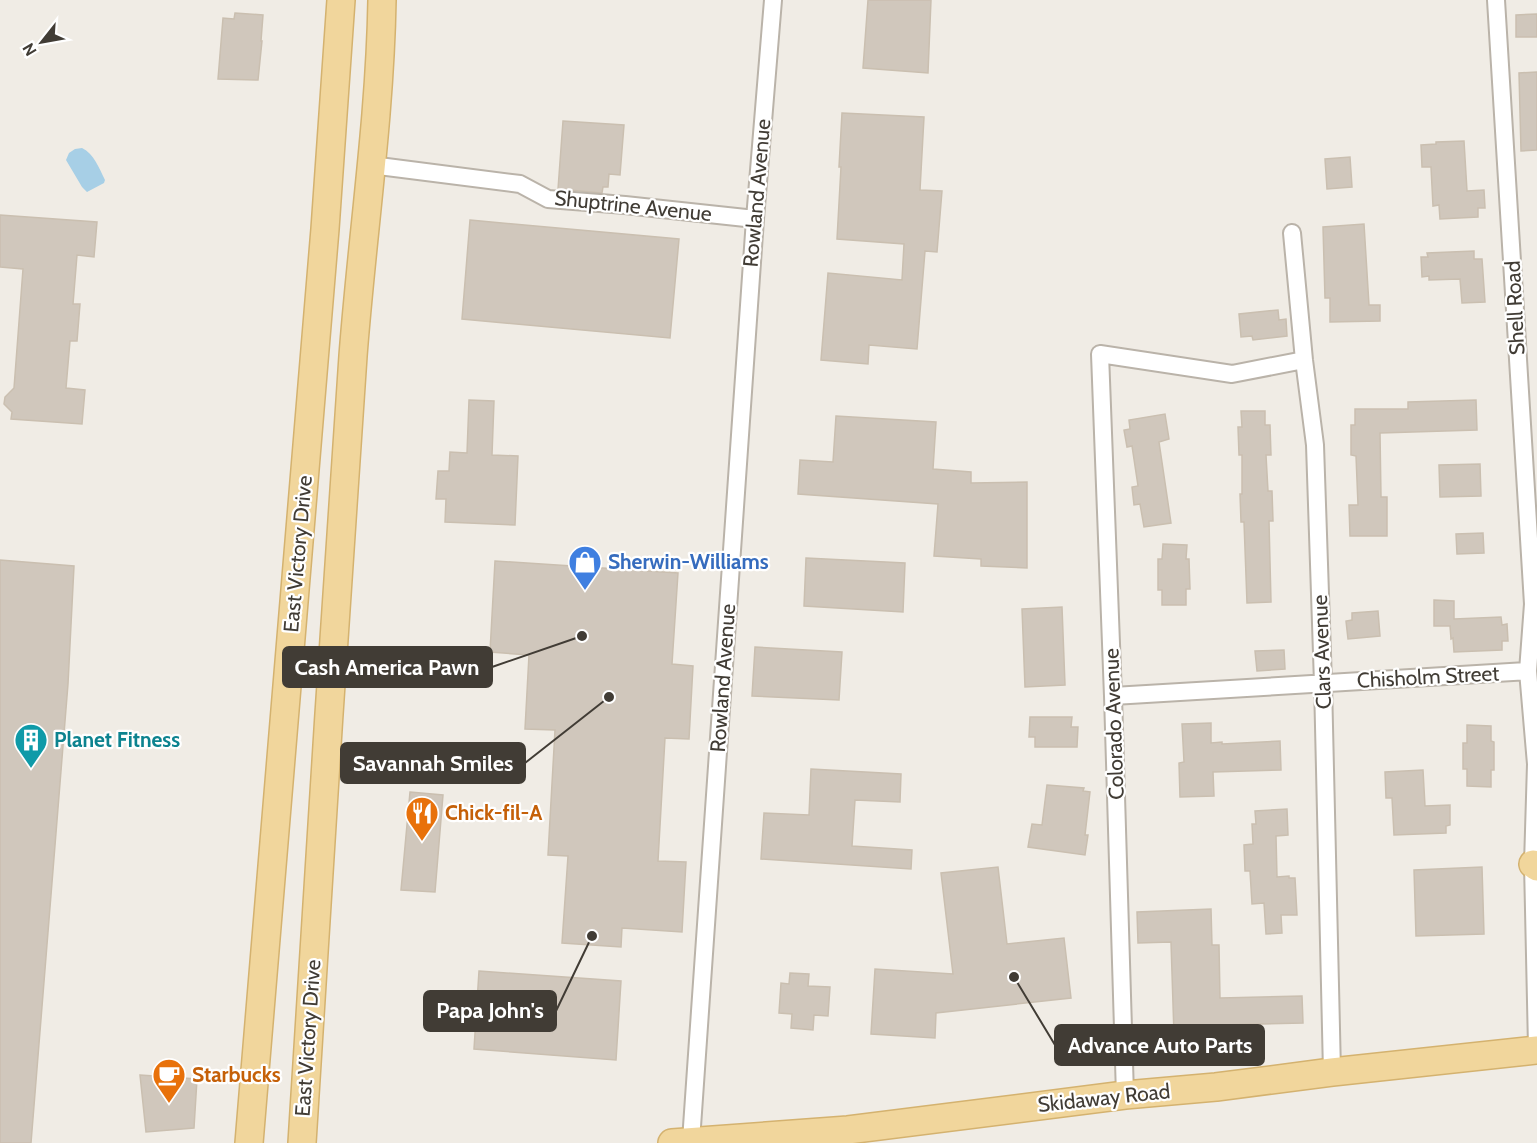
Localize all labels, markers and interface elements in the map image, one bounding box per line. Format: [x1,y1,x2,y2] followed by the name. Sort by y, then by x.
[12,12,72,72] north arrow
[19,40,41,59] text: N
[738,118,775,268] street label: Rowland Avenue
[553,185,713,226] street label: Shuptrine Avenue
[1500,260,1529,356] street label: Shell Road
[278,474,317,634] street label: East Victory Drive
[567,544,603,591] shop icon: Sherwin-Williams
[608,549,769,574] place label: Sherwin-Williams
[1307,594,1336,710] street label: Clars Avenue
[705,603,740,753] street label: Rowland Avenue
[283,647,492,687] callout: Cash America Pawn
[1098,648,1129,800] street label: Colorado Avenue
[295,654,479,681] text: Cash America Pawn
[1356,660,1500,693] street label: Chisholm Street
[13,722,49,769] building icon: Planet Fitness
[54,727,180,752] place label: Planet Fitness
[341,743,525,783] callout: Savannah Smiles
[353,750,513,777] text: Savannah Smiles
[404,795,440,842] restaurant icon: Chick-fil-A
[445,800,543,825] place label: Chick-fil-A
[290,958,325,1117] street label: East Victory Drive
[424,991,556,1031] callout: Papa John's
[436,997,544,1024] text: Papa John's
[1055,1025,1264,1065] callout: Advance Auto Parts
[1068,1032,1252,1059] text: Advance Auto Parts
[151,1057,187,1104] cafe icon: Starbucks
[192,1062,281,1087] place label: Starbucks
[1036,1078,1171,1117] street label: Skidaway Road

